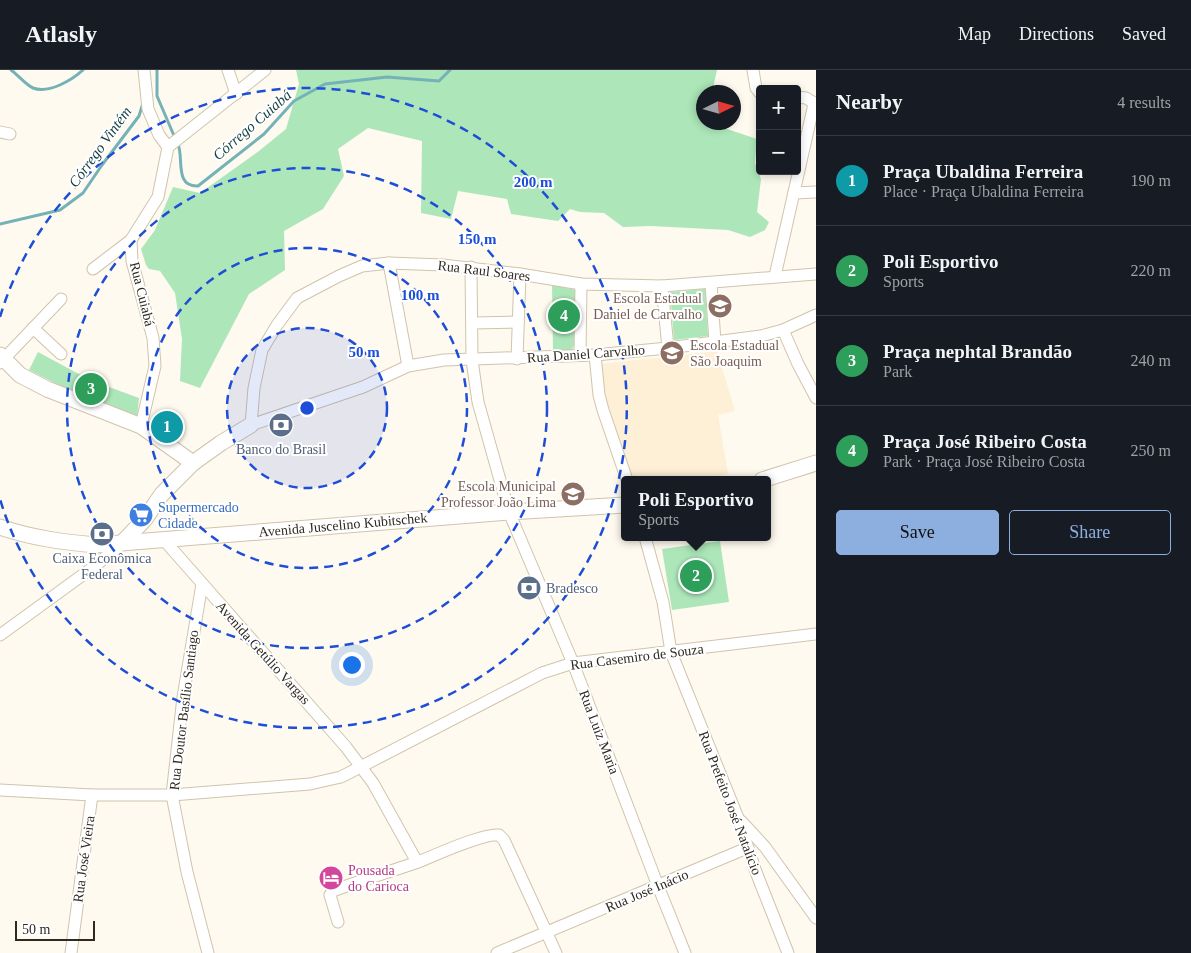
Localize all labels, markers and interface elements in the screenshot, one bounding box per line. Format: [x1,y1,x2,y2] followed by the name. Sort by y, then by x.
[25,21,97,47] text: Atlasly
[958,24,991,44] text: Map
[1019,24,1094,44] text: Directions
[1122,24,1166,44] text: Saved
[696,85,741,130] north arrow
[756,85,801,175] map controls
[756,85,801,130] button: +
[210,86,295,163] water label: Córrego Cuiabá
[836,90,903,114] text: Nearby
[1117,94,1171,111] text: 4 results
[65,104,135,190] water label: Córrego Vintém
[756,130,801,175] button: −
[883,161,1083,182] text: Praça Ubaldina Ferreira
[848,172,856,189] text: 1
[1131,172,1171,189] text: 190 m
[514,174,553,190] text: 200 m
[883,183,1084,200] text: Place · Praça Ubaldina Ferreira
[458,231,497,247] text: 150 m
[883,251,999,272] text: Poli Esportivo
[437,258,531,284] street label: Rua Raul Soares
[127,260,157,328] street label: Rua Cuiabá
[848,262,856,279] text: 2
[1131,262,1171,279] text: 220 m
[883,273,924,290] text: Sports
[401,287,440,303] text: 100 m
[593,291,702,322] place label: Escola Estadual Daniel de Carvalho
[707,293,733,319] school or university icon: Escola Estadual Daniel de Carvalho
[548,297,580,335] pin: 4
[690,338,779,369] place label: Escola Estadual São Joaquim
[659,340,685,366] school or university icon: Escola Estadual São Joaquim
[883,341,1072,362] text: Praça nephtal Brandão
[527,342,645,366] street label: Rua Daniel Carvalho
[348,344,380,360] text: 50 m
[848,352,856,369] text: 3
[1131,352,1171,369] text: 240 m
[883,363,912,380] text: Park
[75,370,107,408] pin: 3
[298,399,316,417] centre of rings
[151,408,183,446] pin: 1
[268,412,294,438] bank icon: Banco do Brasil
[883,431,1087,452] text: Praça José Ribeiro Costa
[236,442,326,457] place label: Banco do Brasil
[848,442,856,459] text: 4
[1131,442,1171,459] text: 250 m
[883,453,1085,470] text: Park · Praça José Ribeiro Costa
[621,476,771,541] popup
[441,479,557,510] place label: Escola Municipal Professor João Lima
[560,481,586,507] school or university icon: Escola Municipal Professor João Lima
[638,489,754,510] text: Poli Esportivo
[158,500,239,531] place label: Supermercado Cidade
[128,502,154,528] supermarket icon: Supermercado Cidade
[258,510,428,540] street label: Avenida Juscelino Kubitschek
[836,510,999,555] button: Save
[1009,510,1171,555] button: Share
[638,511,679,528] text: Sports
[89,521,115,547] bank icon: Caixa Econômica Federal
[52,551,152,582] place label: Caixa Econômica Federal
[680,557,712,595] pin: 2
[516,575,542,601] bank icon: Bradesco
[546,581,598,596] place label: Bradesco
[213,599,313,707] street label: Avenida Getúlio Vargas
[167,629,201,791] street label: Rua Doutor Basílio Santiago
[570,641,705,673] street label: Rua Casemiro de Souza
[339,652,365,678] your location
[576,688,622,777] street label: Rua Luiz Maria
[696,729,764,877] street label: Rua Prefeito José Natalício
[70,814,98,903] street label: Rua José Vieira
[348,863,410,894] place label: Pousada do Carioca
[318,865,344,891] hotel icon: Pousada do Carioca
[603,867,691,915] street label: Rua José Inácio
[15,918,95,941] scale bar
[22,922,50,937] text: 50 m

